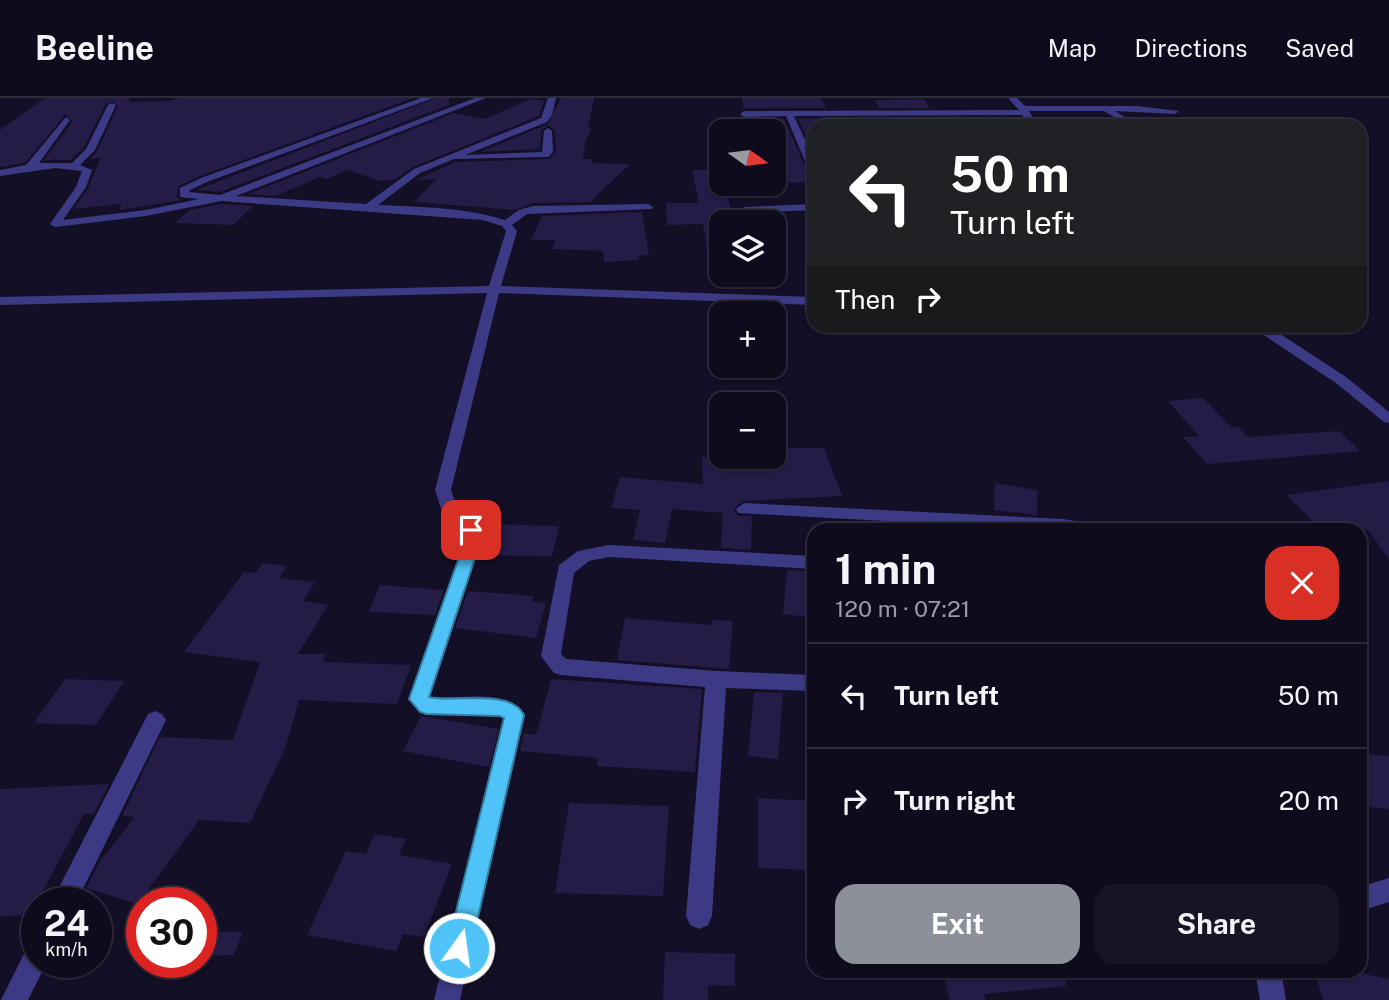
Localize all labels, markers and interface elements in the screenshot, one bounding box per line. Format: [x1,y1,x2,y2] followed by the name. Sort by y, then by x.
[35,29,154,67] text: Beeline
[1048,34,1097,62] text: Map
[1135,34,1247,62] text: Directions
[1285,34,1354,62] text: Saved
[709,119,786,196] north arrow
[709,119,786,469] map controls
[950,145,1070,203] text: 50 m
[835,147,926,238] icon: left
[950,204,1075,241] text: Turn left
[709,210,786,287] button: layers
[909,280,947,318] icon: right
[835,284,895,315] text: Then
[709,301,786,378] button: +
[709,392,786,469] button: −
[441,500,501,560] pin
[452,511,490,549] icon: arrive
[835,544,936,593] text: 1 min
[1265,546,1339,620] button: close
[835,595,970,622] text: 120 m · 07:21
[835,677,873,715] icon: left
[894,680,999,711] text: Turn left
[1278,680,1339,711] text: 50 m
[835,782,873,820] icon: right
[894,785,1016,816] text: Turn right
[1279,785,1339,816] text: 20 m
[835,884,1080,964] button: Exit
[1094,884,1339,964] button: Share
[126,887,217,978] speed limit sign: 30
[44,903,89,944] text: 24
[422,911,496,985] position arrow
[45,939,88,960] text: km/h

